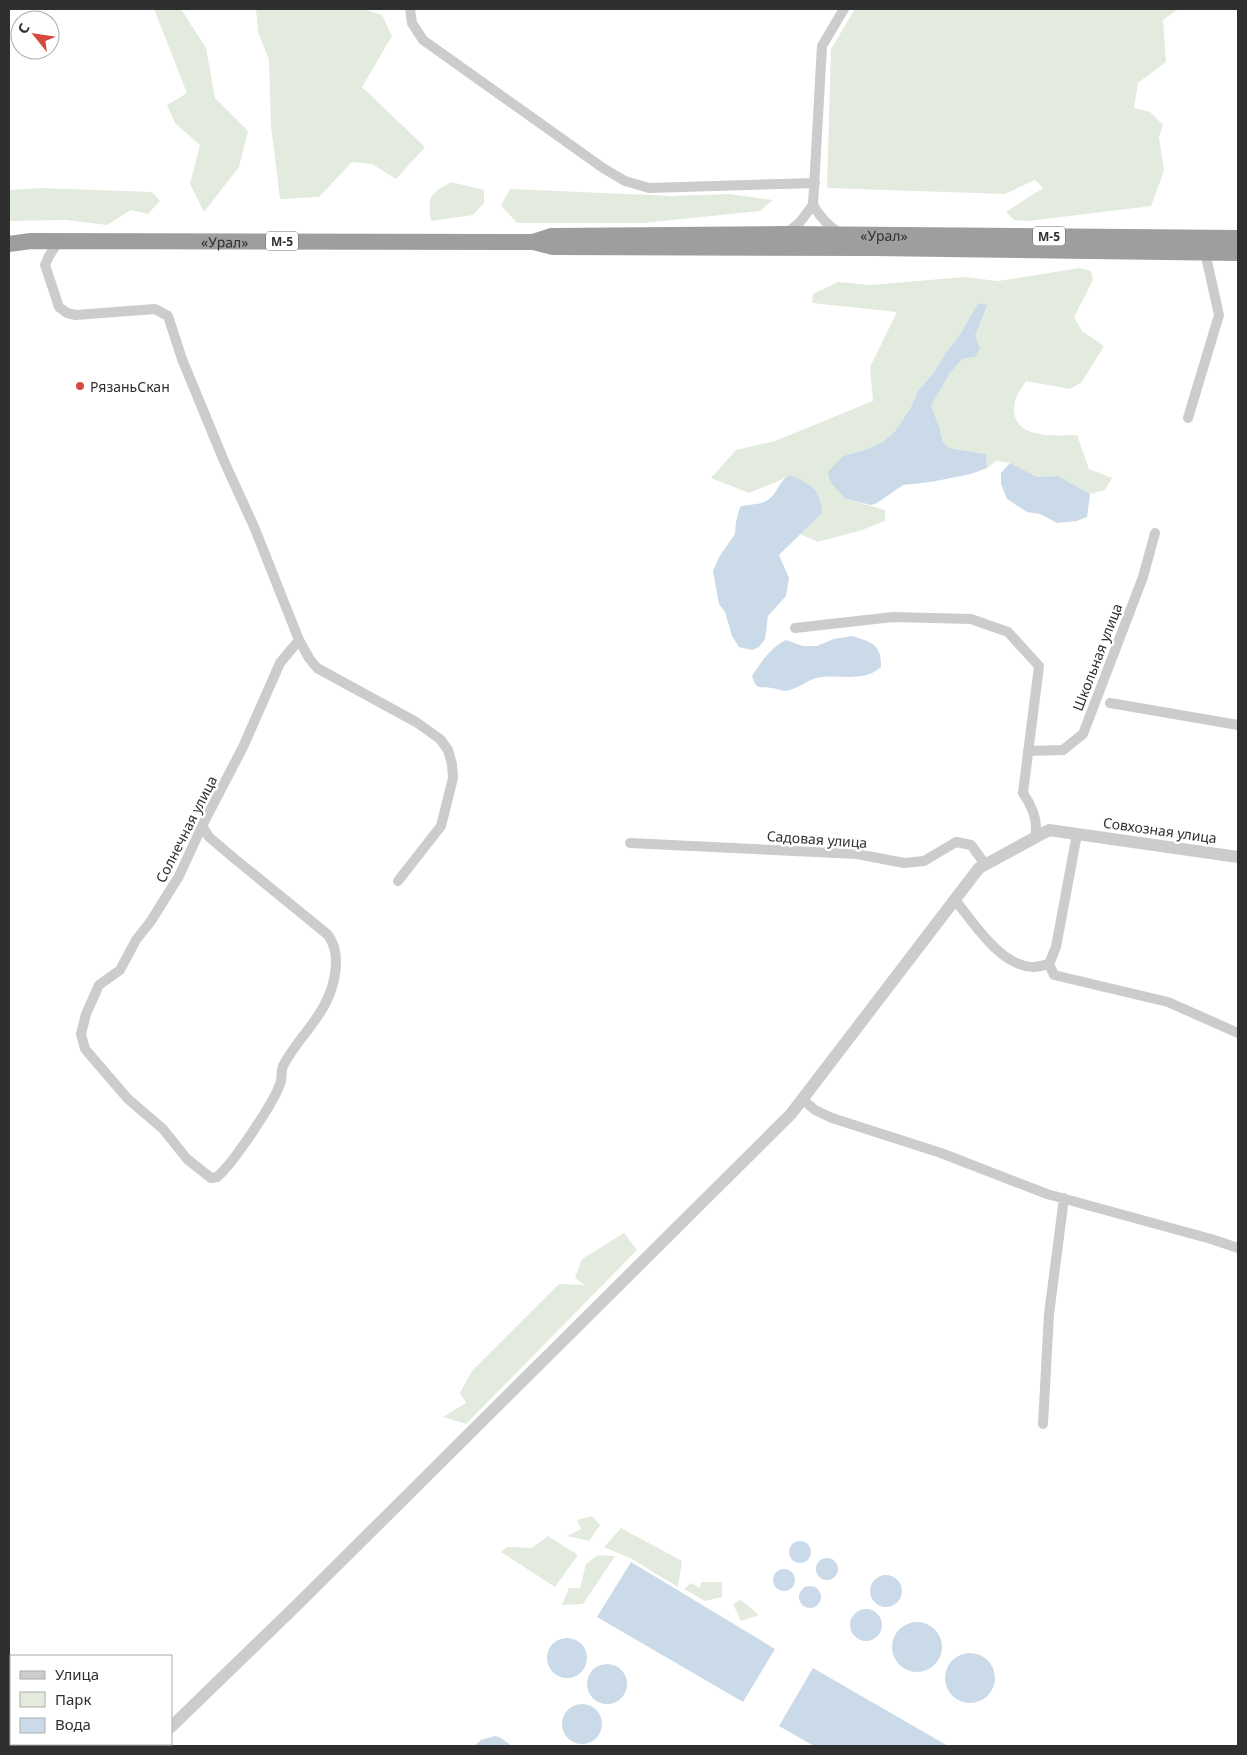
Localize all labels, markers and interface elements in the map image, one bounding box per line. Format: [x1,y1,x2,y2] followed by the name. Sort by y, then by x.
[10,10,60,60] north arrow
[13,20,34,37] text: С
[860,225,908,245] street label: «Урал»
[1033,227,1065,246] road number: М-5
[201,232,248,251] street label: «Урал»
[266,232,298,250] road number: М-5
[90,377,170,396] place label: РязаньСкан
[74,380,86,392] marker: РязаньСкан
[1068,601,1126,713] street label: Школьная улица
[151,772,221,886] street label: Солнечная улица
[1102,813,1218,847] street label: Совхозная улица
[766,826,868,852] street label: Садовая улица
[10,1655,172,1745] legend
[55,1664,99,1684] text: Улица
[55,1689,91,1709] text: Парк
[55,1714,91,1734] text: Вода

